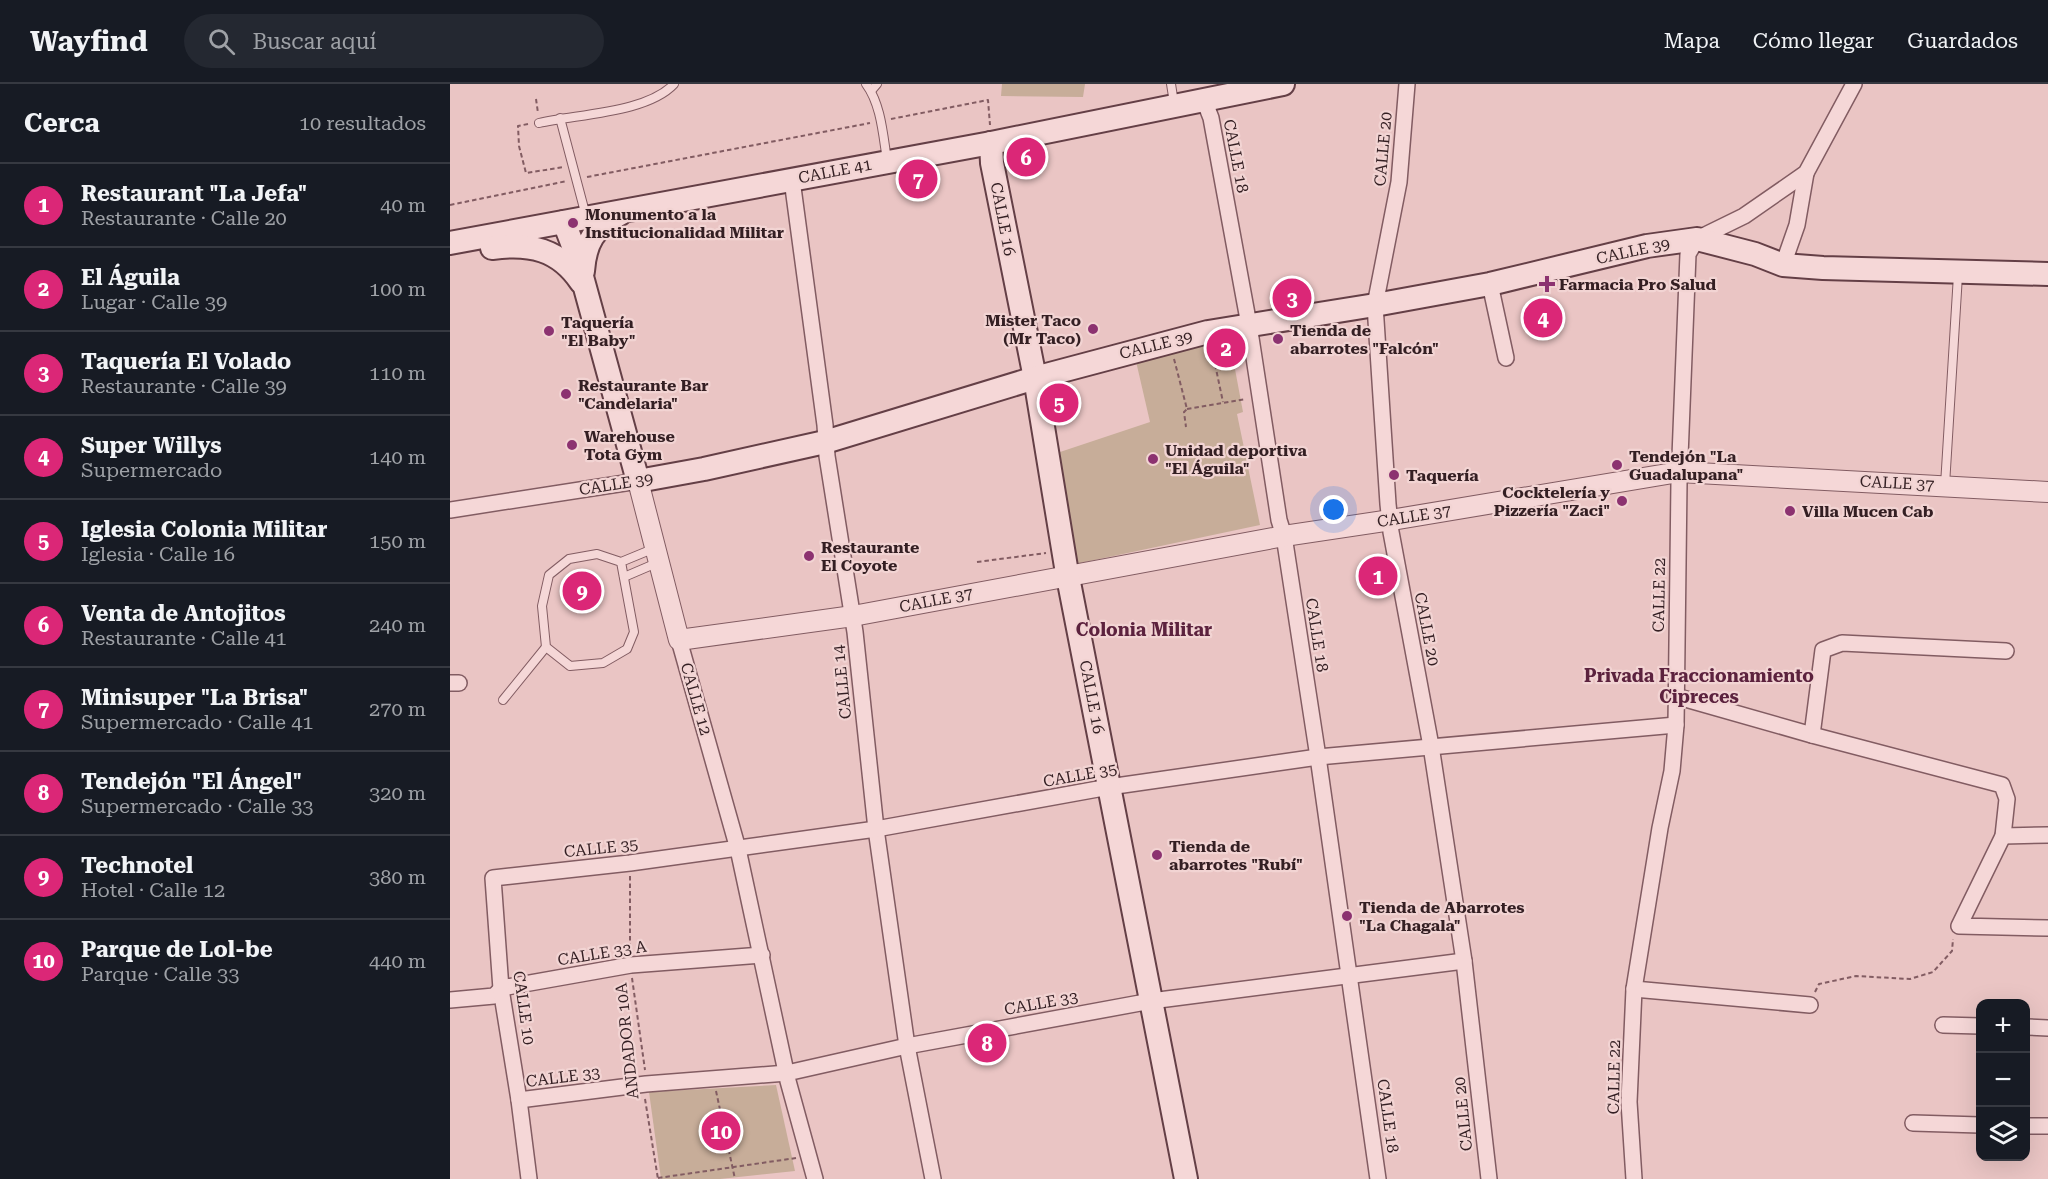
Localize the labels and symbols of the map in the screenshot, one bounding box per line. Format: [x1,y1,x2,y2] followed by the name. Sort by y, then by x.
[1370,111,1396,187] street label: CALLE 20
[1220,118,1252,195] street label: CALLE 18
[1006,134,1046,180] pin: 6
[797,155,874,187] street label: CALLE 41
[898,156,938,202] pin: 7
[987,181,1019,258] street label: CALLE 16
[585,205,784,242] place label: Monumento a la Institucionalidad Militar
[566,216,580,230] marker: Monumento a la Institucionalidad Militar
[1594,234,1672,268] street label: CALLE 39
[1559,275,1717,294] place label: Farmacia Pro Salud
[1272,276,1312,320] pin: 3
[1540,277,1554,291] marker: Farmacia Pro Salud
[1524,296,1562,340] pin: 4
[985,311,1081,348] place label: Mister Taco (Mr Taco)
[561,313,636,350] place label: Taquería "El Baby"
[1290,321,1439,358] place label: Tienda de abarrotes "Falcón"
[1086,322,1100,336] marker: Mister Taco (Mr Taco)
[542,324,556,338] marker: Taquería "El Baby"
[1206,326,1246,370] pin: 2
[1117,327,1195,363] street label: CALLE 39
[1271,332,1285,346] marker: Tienda de abarrotes "Falcón"
[578,376,709,413] place label: Restaurante Bar "Candelaria"
[1040,380,1078,426] pin: 5
[559,387,573,401] marker: Restaurante Bar "Candelaria"
[584,427,675,464] place label: Warehouse Tota Gym
[565,438,579,452] marker: Warehouse Tota Gym
[1165,441,1307,478] place label: Unidad deportiva "El Águila"
[1629,447,1743,484] place label: Tendejón "La Guadalupana"
[1146,452,1160,466] marker: Unidad deportiva "El Águila"
[1610,458,1624,472] marker: Tendejón "La Guadalupana"
[1406,466,1479,485] place label: Taquería
[1387,468,1401,482] marker: Taquería
[578,469,654,499] street label: CALLE 39
[1859,472,1935,494] street label: CALLE 37
[1494,483,1610,520] place label: Cocktelería y Pizzería "Zaci"
[1615,494,1629,508] marker: Cocktelería y Pizzería "Zaci"
[1319,495,1348,524] your location
[1376,501,1452,531] street label: CALLE 37
[1802,502,1934,521] place label: Villa Mucen Cab
[1783,504,1797,518] marker: Villa Mucen Cab
[821,538,919,575] place label: Restaurante El Coyote
[802,549,816,563] marker: Restaurante El Coyote
[1358,554,1398,598] pin: 1
[1649,557,1669,633] street label: CALLE 22
[562,568,602,614] pin: 9
[898,584,975,616] street label: CALLE 37
[1411,591,1443,668] street label: CALLE 20
[1302,597,1332,673] street label: CALLE 18
[1076,619,1212,640] district label: Colonia Militar
[829,644,855,720] street label: CALLE 14
[1076,659,1108,736] street label: CALLE 16
[677,660,715,738] street label: CALLE 12
[1584,665,1814,707] district label: Privada Fraccionamiento Cipreces
[1042,759,1118,791] street label: CALLE 35
[563,835,639,861] street label: CALLE 35
[1169,837,1303,874] place label: Tienda de abarrotes "Rubí"
[1150,848,1164,862] marker: Tienda de abarrotes "Rubí"
[1359,898,1525,935] place label: Tienda de Abarrotes "La Chagala"
[1340,909,1354,923] marker: Tienda de Abarrotes "La Chagala"
[556,936,649,969] street label: CALLE 33 A
[509,970,539,1046] street label: CALLE 10
[611,981,643,1100] street label: ANDADOR 10A
[1003,987,1079,1019] street label: CALLE 33
[968,1020,1006,1066] pin: 8
[1604,1039,1624,1115] street label: CALLE 22
[525,1063,601,1091] street label: CALLE 33
[1450,1076,1476,1152] street label: CALLE 20
[1373,1078,1403,1154] street label: CALLE 18
[702,1108,740,1154] pin: 10

